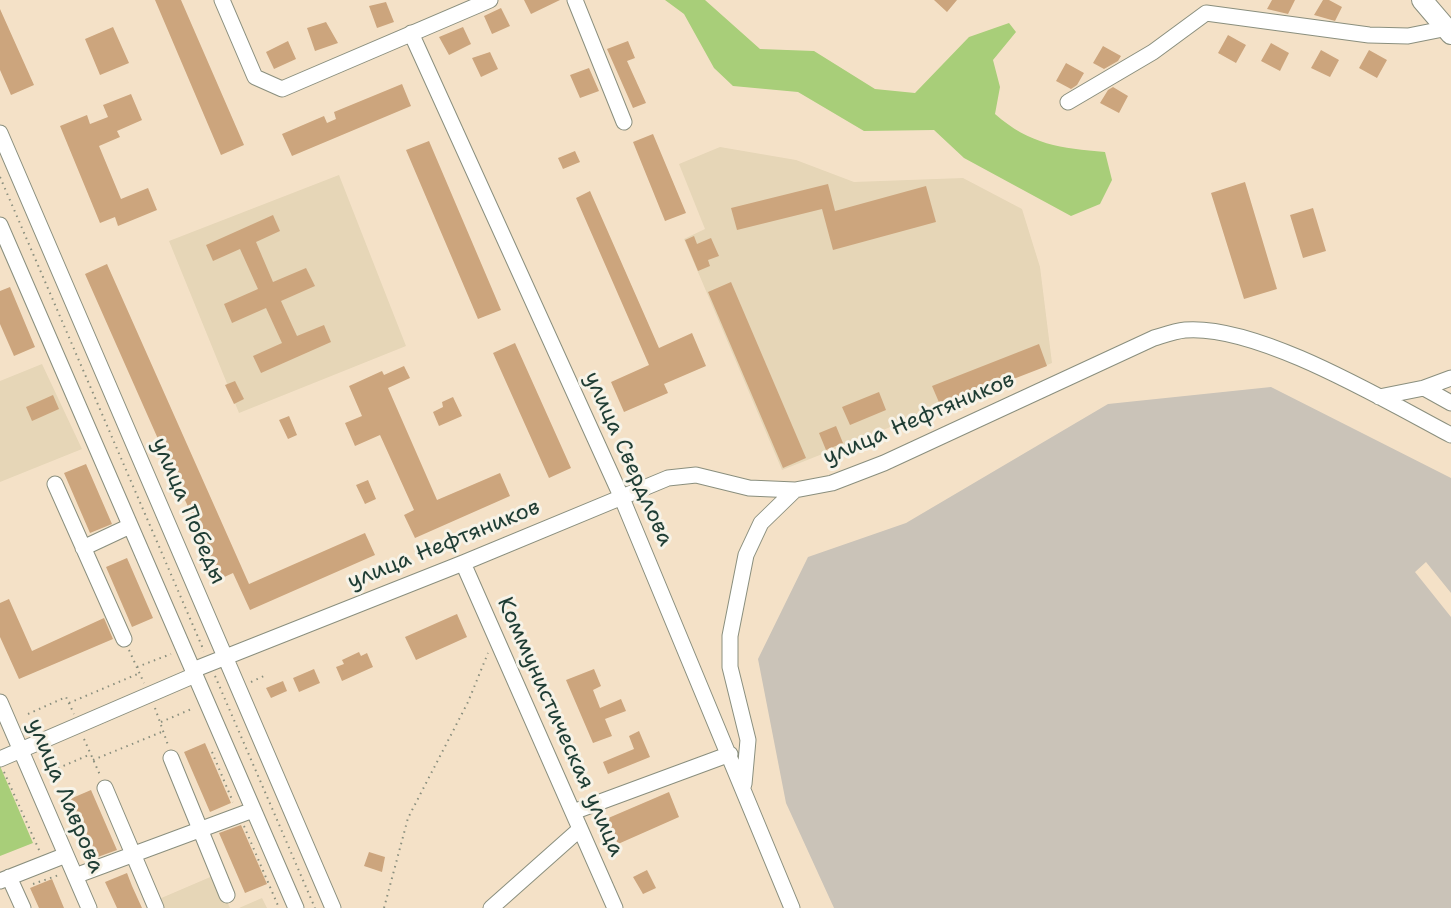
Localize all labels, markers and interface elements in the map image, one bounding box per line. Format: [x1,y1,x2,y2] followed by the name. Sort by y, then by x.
[819,367,1019,471] street label: улица Нефтяников
[578,368,678,550] street label: улица Свердлова
[145,434,231,588] street label: улица Победы
[344,494,544,596] street label: улица Нефтяников
[491,593,629,861] street label: Коммунистическая улица
[21,715,109,877] street label: улица Лаврова

